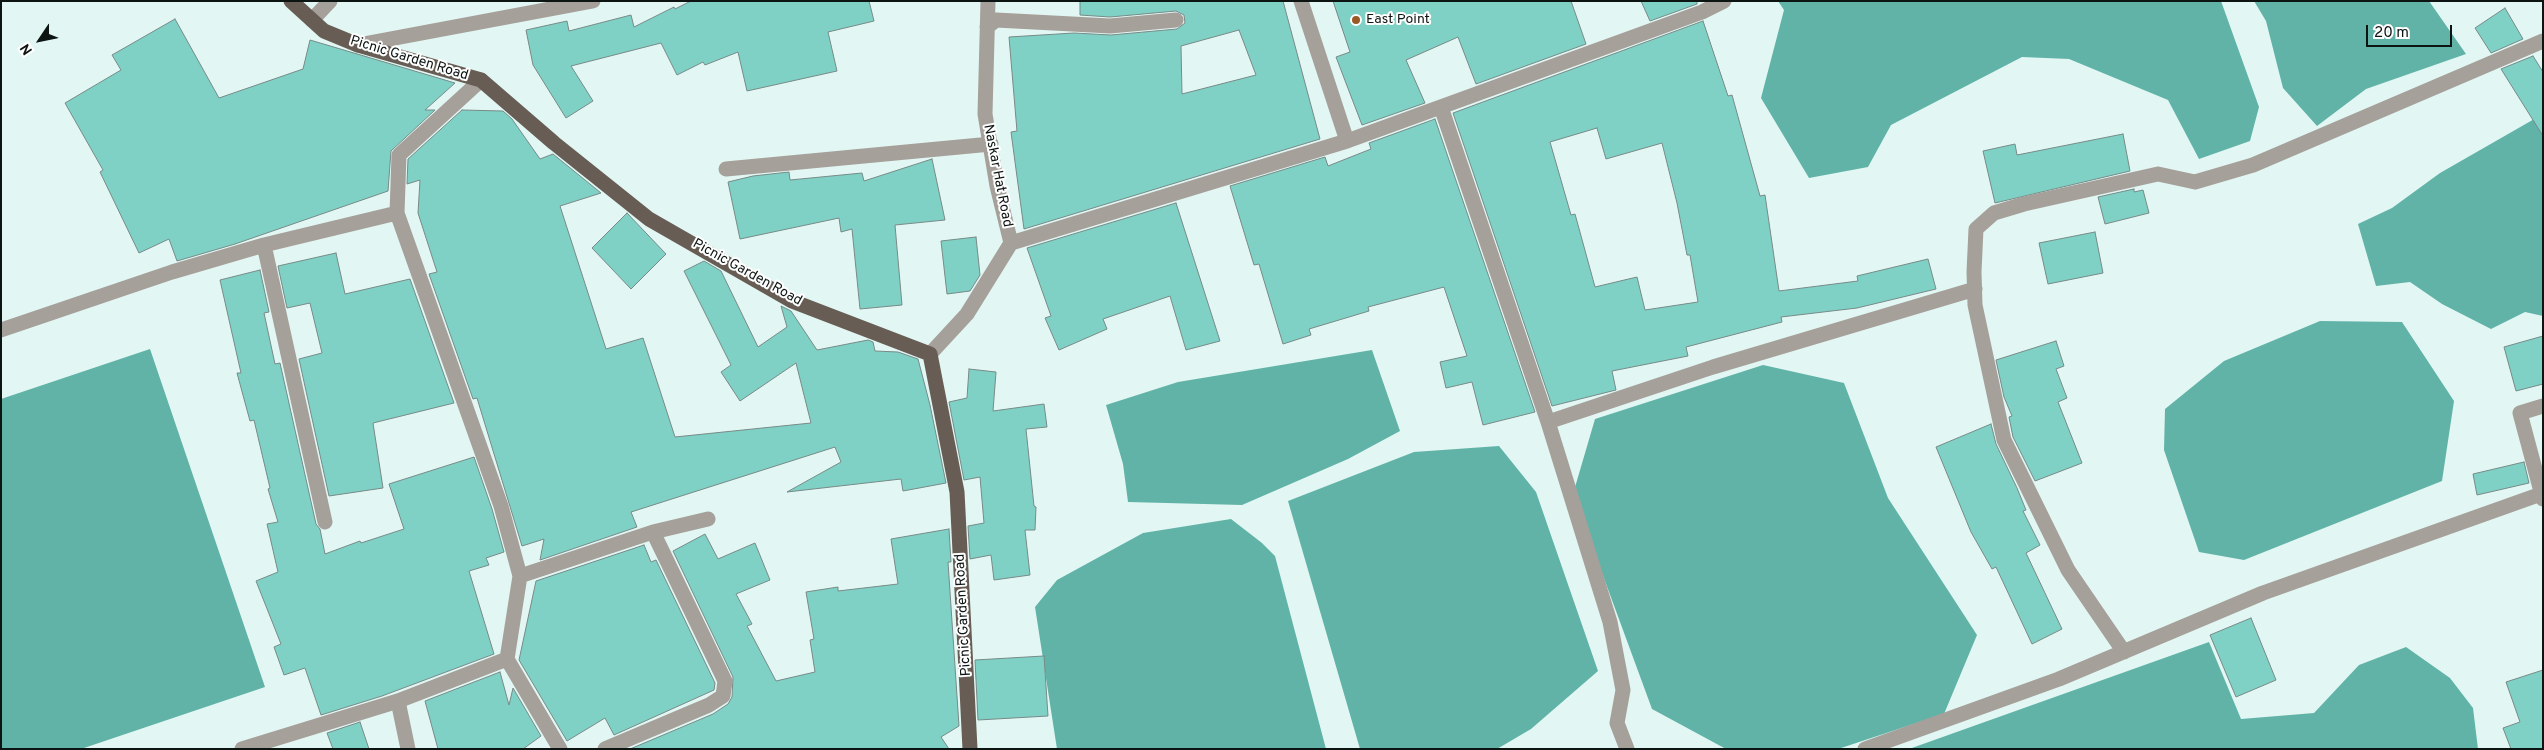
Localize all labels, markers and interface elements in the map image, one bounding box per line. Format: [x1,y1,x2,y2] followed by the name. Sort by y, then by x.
[1366,12,1430,28] place label: East Point
[1350,14,1362,26] marker: East Point
[15,15,65,65] north arrow
[2369,15,2455,47] scale bar
[2374,24,2409,43] text: 20 m
[348,33,470,85] street label: Picnic Garden Road
[17,40,37,58] text: N
[979,123,1015,229] street label: Naskar Hat Road
[689,236,805,310] street label: Picnic Garden Road
[952,553,976,677] street label: Picnic Garden Road

